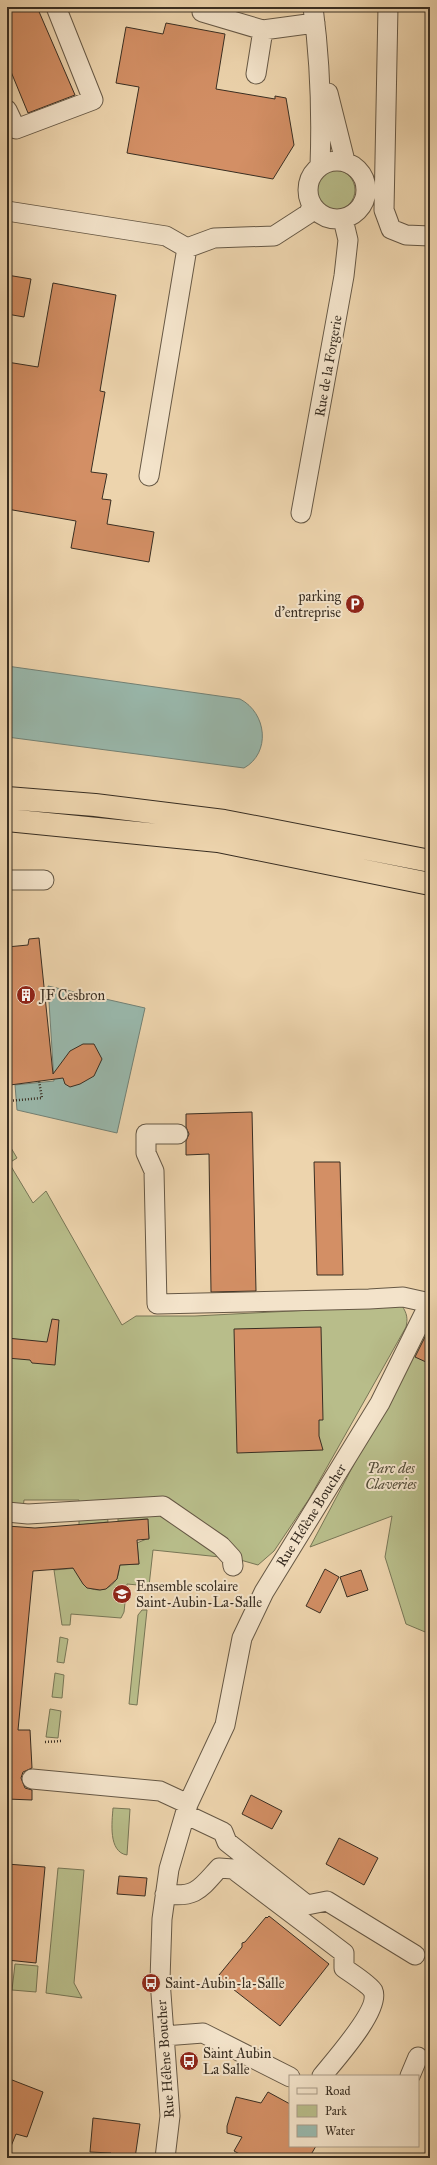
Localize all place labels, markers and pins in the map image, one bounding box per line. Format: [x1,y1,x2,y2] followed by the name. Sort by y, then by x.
[274,588,341,621] place label: parking d'entreprise
[344,593,366,615] parking icon: parking d'entreprise
[15,984,37,1006] building icon: JF Cesbron
[38,987,105,1005] place label: JF Cesbron
[136,1578,262,1611] place label: Ensemble scolaire Saint-Aubin-La-Salle
[111,1583,133,1605] school or university icon: Ensemble scolaire Saint-Aubin-La-Salle
[140,1972,162,1994] bus stop icon: Saint-Aubin-la-Salle
[165,1975,285,1992] place label: Saint-Aubin-la-Salle
[203,2045,272,2078] place label: Saint Aubin La Salle
[178,2050,200,2072] bus stop icon: Saint Aubin La Salle

